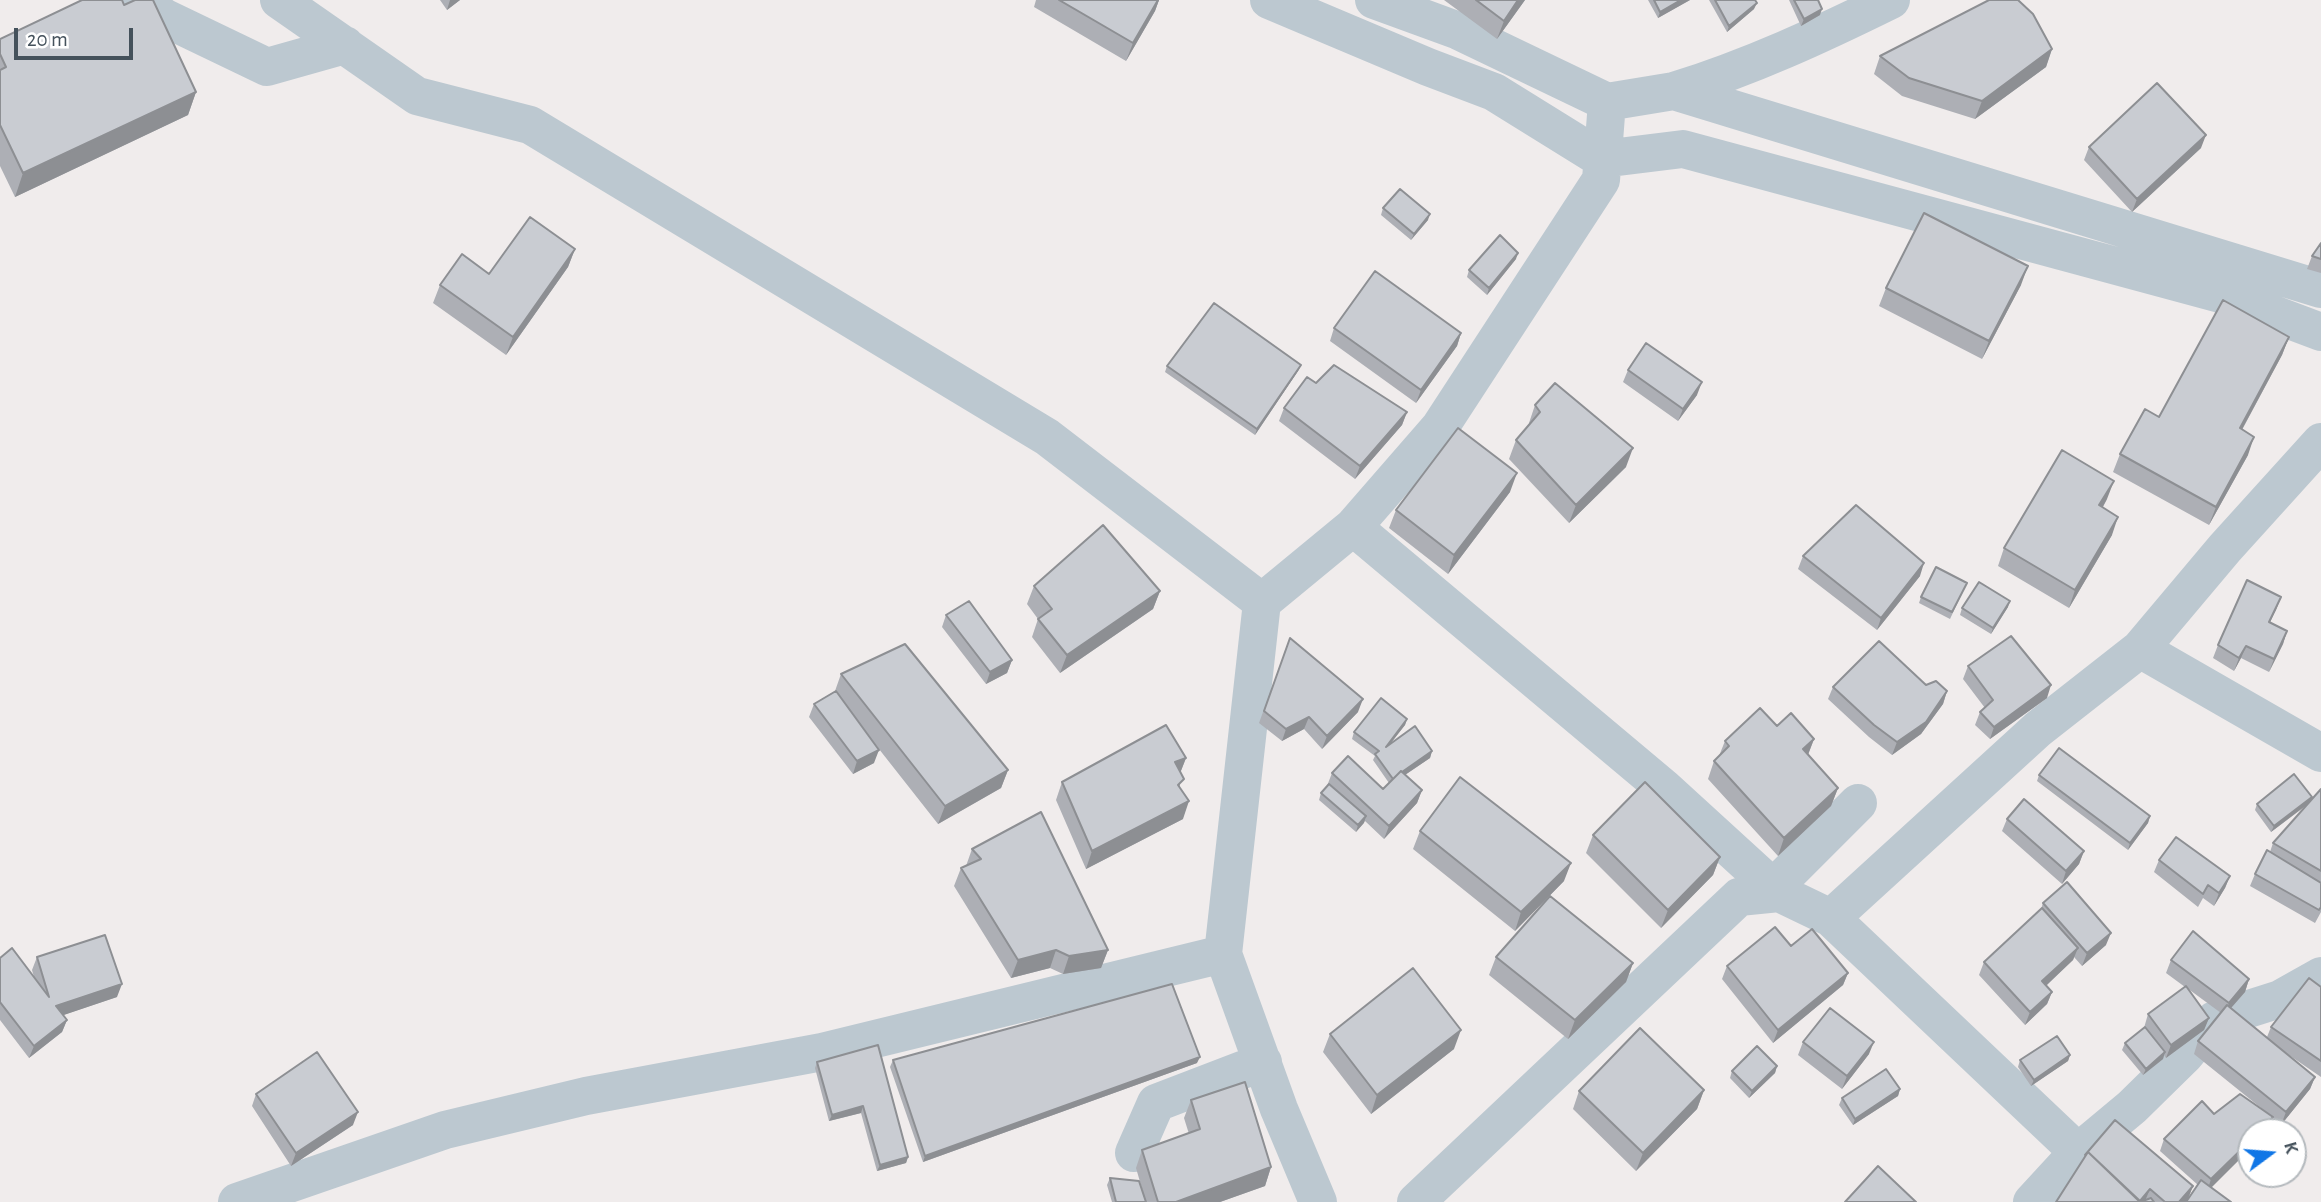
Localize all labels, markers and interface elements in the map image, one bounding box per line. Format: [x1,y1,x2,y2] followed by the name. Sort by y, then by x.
[18,14,136,58] scale bar
[27,29,68,50] text: 20 m
[2237,1118,2307,1188] north arrow
[2280,1140,2301,1156] text: K

